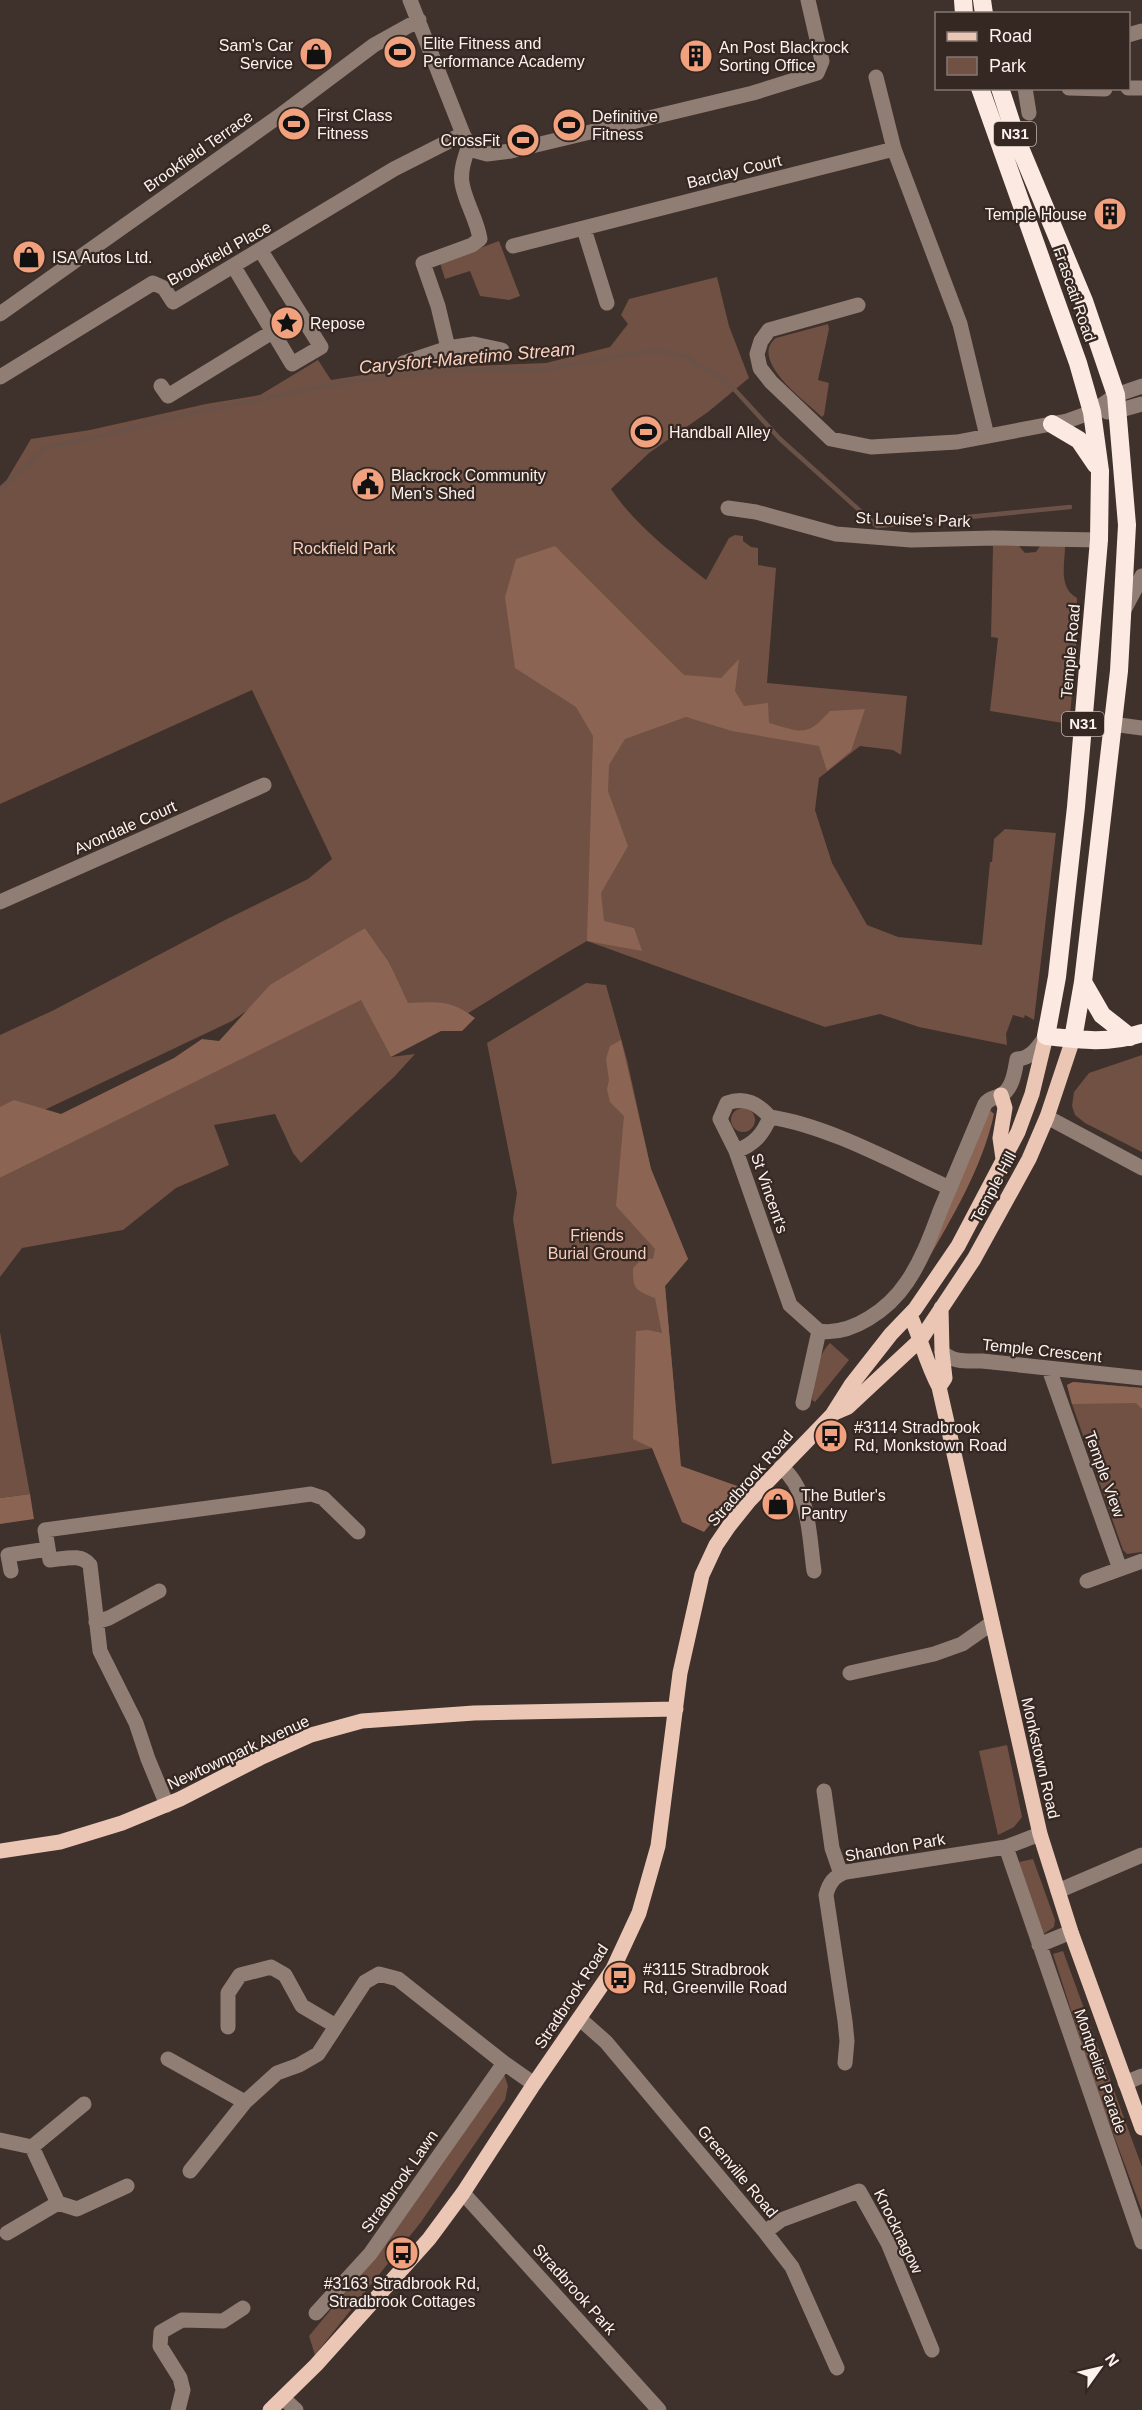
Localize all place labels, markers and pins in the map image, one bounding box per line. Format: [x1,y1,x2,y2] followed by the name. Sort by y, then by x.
[382,34,418,70] sports icon: Elite Fitness and Performance Academy
[423,35,585,70] place label: Elite Fitness and Performance Academy
[298,36,334,72] shop icon: Sam's Car Service
[219,37,294,72] place label: Sam's Car Service
[678,38,714,74] building icon: An Post Blackrock Sorting Office
[719,39,850,74] place label: An Post Blackrock Sorting Office
[276,106,312,142] sports icon: First Class Fitness
[317,107,393,142] place label: First Class Fitness
[551,107,587,143] sports icon: Definitive Fitness
[592,108,658,143] place label: Definitive Fitness
[505,122,541,158] sports icon: CrossFit
[440,132,501,149] place label: CrossFit
[1092,196,1128,232] building icon: Temple House
[985,206,1087,223] place label: Temple House
[11,239,47,275] shop icon: ISA Autos Ltd.
[52,249,153,266] place label: ISA Autos Ltd.
[269,305,305,341] place icon: Repose
[310,315,365,332] place label: Repose
[628,414,664,450] sports icon: Handball Alley
[669,424,770,441] place label: Handball Alley
[350,466,386,502] public building icon: Blackrock Community Men's Shed
[391,467,546,502] place label: Blackrock Community Men's Shed
[813,1418,849,1454] bus stop icon: #3114 Stradbrook Rd, Monkstown Road
[854,1419,1007,1454] place label: #3114 Stradbrook Rd, Monkstown Road
[760,1486,796,1522] shop icon: The Butler's Pantry
[801,1487,886,1522] place label: The Butler's Pantry
[602,1960,638,1996] bus stop icon: #3115 Stradbrook Rd, Greenville Road
[643,1961,787,1996] place label: #3115 Stradbrook Rd, Greenville Road
[384,2235,420,2271] bus stop icon: #3163 Stradbrook Rd, Stradbrook Cottages
[324,2275,480,2310] place label: #3163 Stradbrook Rd, Stradbrook Cottages

